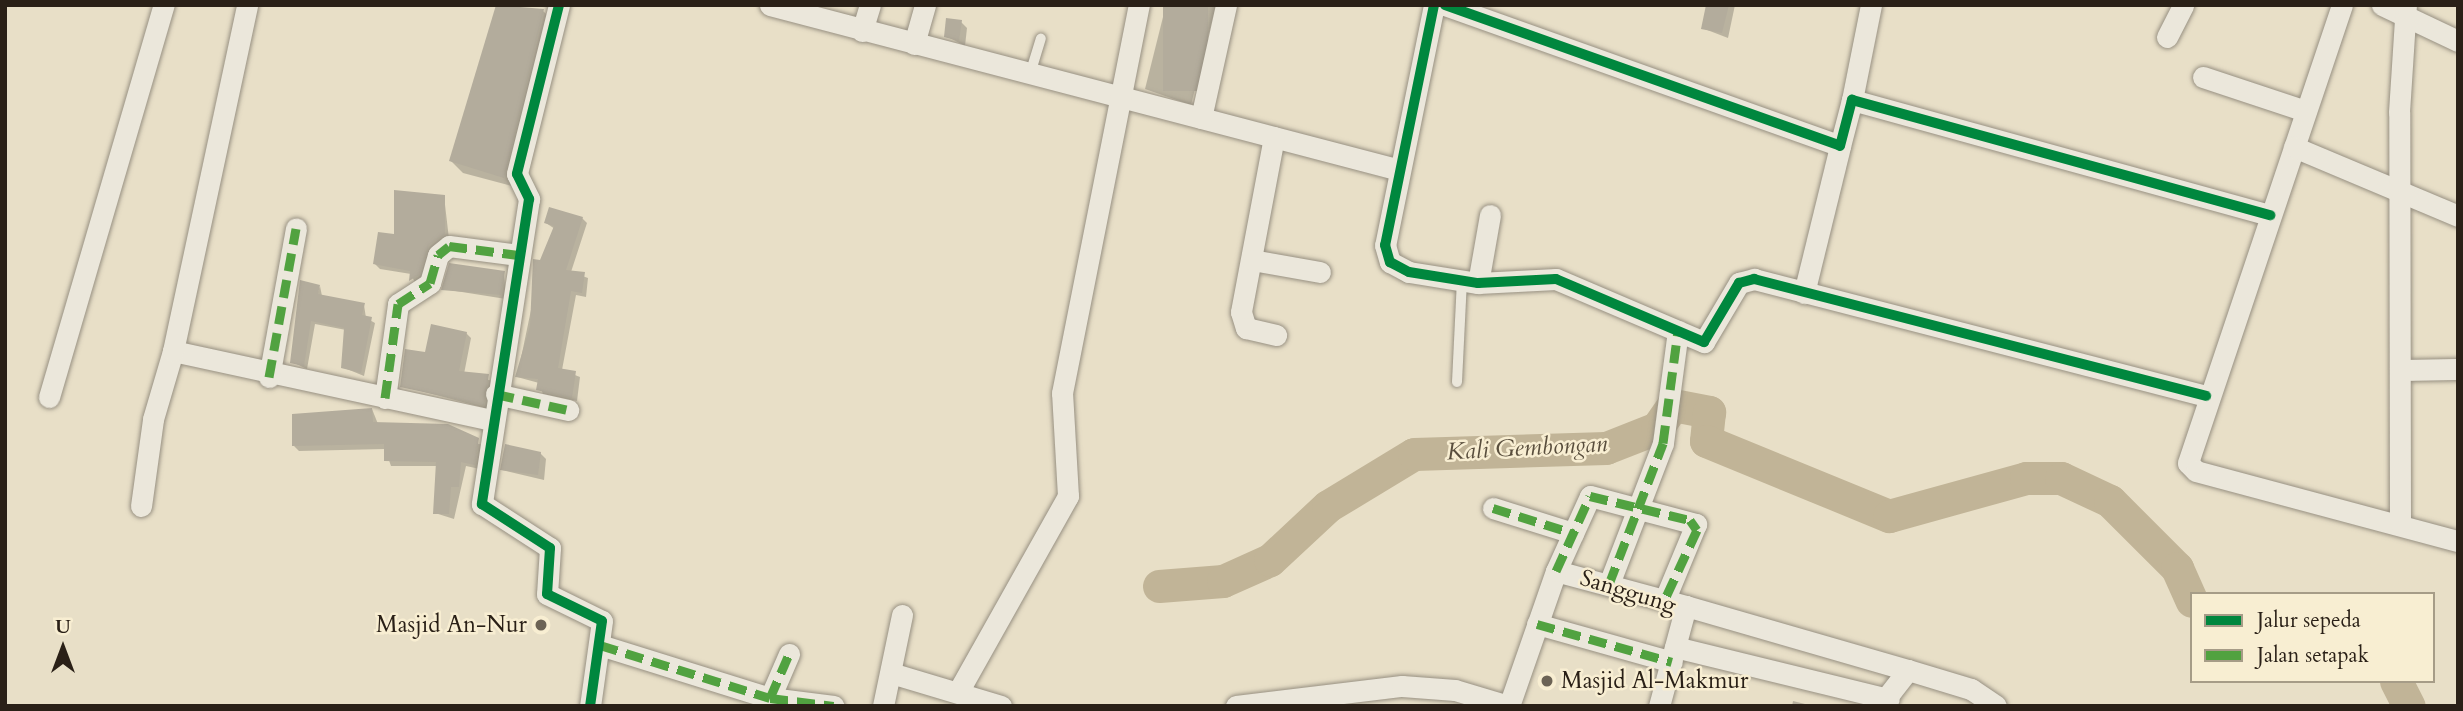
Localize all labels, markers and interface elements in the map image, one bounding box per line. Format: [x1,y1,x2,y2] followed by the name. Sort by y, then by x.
[1446,429,1608,467] water label: Kali Gembongan
[1577,564,1679,620] street label: Sanggung
[2190,592,2435,683] legend
[2257,606,2361,635] text: Jalur sepeda
[376,611,527,639] place label: Masjid An-Nur
[28,613,98,683] north arrow
[55,614,71,640] text: U
[533,617,549,633] marker: Masjid An-Nur
[2257,641,2369,670] text: Jalan setapak
[1561,667,1749,695] place label: Masjid Al-Makmur
[1539,673,1555,689] marker: Masjid Al-Makmur

